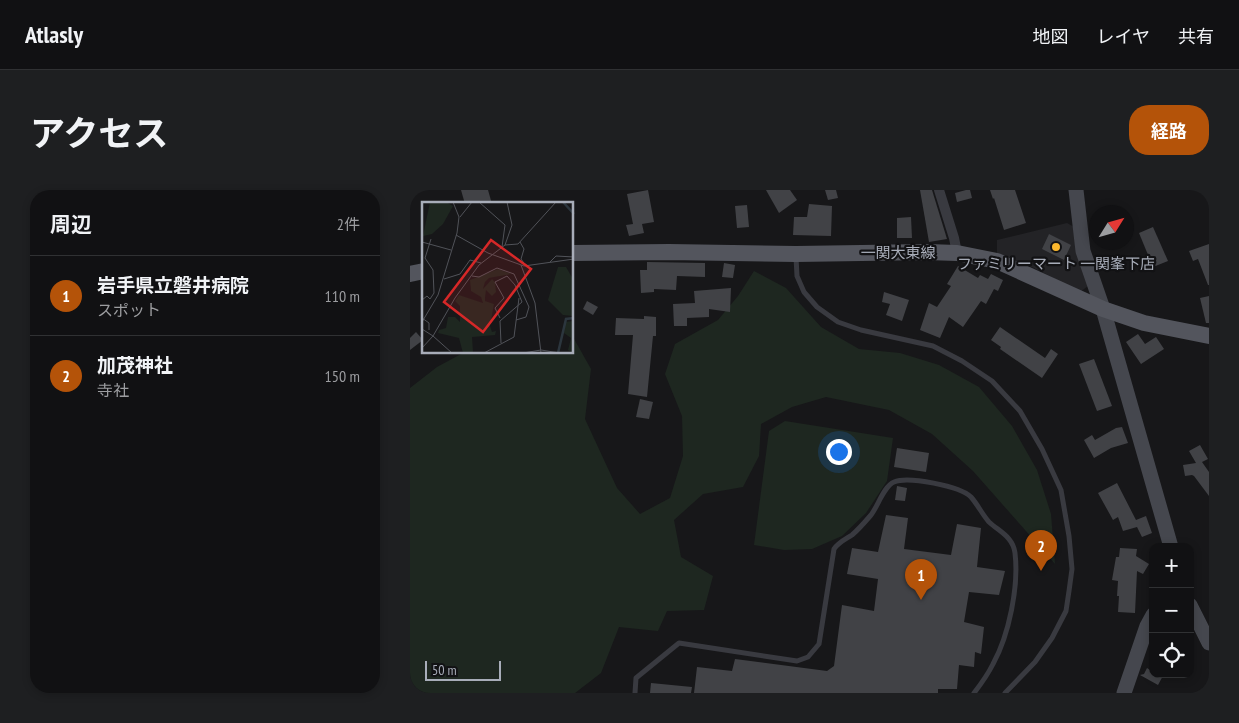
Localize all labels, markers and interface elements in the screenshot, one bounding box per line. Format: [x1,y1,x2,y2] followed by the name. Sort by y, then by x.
[25,19,83,50] text: Atlasly
[1033,25,1069,48] text: 地図
[1097,25,1150,48] text: レイヤ
[1178,25,1214,48] text: 共有
[1129,105,1209,155] button: 経路
[30,110,168,156] text: アクセス
[422,202,574,354] inset map
[1089,205,1134,250] north arrow
[50,211,92,238] text: 周辺
[337,214,360,234] text: 2件
[1050,241,1062,253] marker: ファミリーマート 一関峯下店
[860,243,936,262] street label: 一関大東線
[957,254,1155,273] place label: ファミリーマート 一関峯下店
[97,273,249,297] text: 岩手県立磐井病院
[62,286,70,306] text: 1
[325,286,360,306] text: 110 m
[97,300,161,320] text: スポット
[97,353,173,377] text: 加茂神社
[62,366,70,386] text: 2
[325,366,360,386] text: 150 m
[97,380,129,400] text: 寺社
[826,439,852,465] your location
[1025,530,1057,571] pin: 2
[1149,543,1194,678] map controls
[1149,543,1194,588] button: +
[905,559,937,600] pin: 1
[1149,588,1194,633] button: −
[1149,633,1194,678] button: locate
[425,658,501,681] scale bar
[432,661,457,679] text: 50 m

